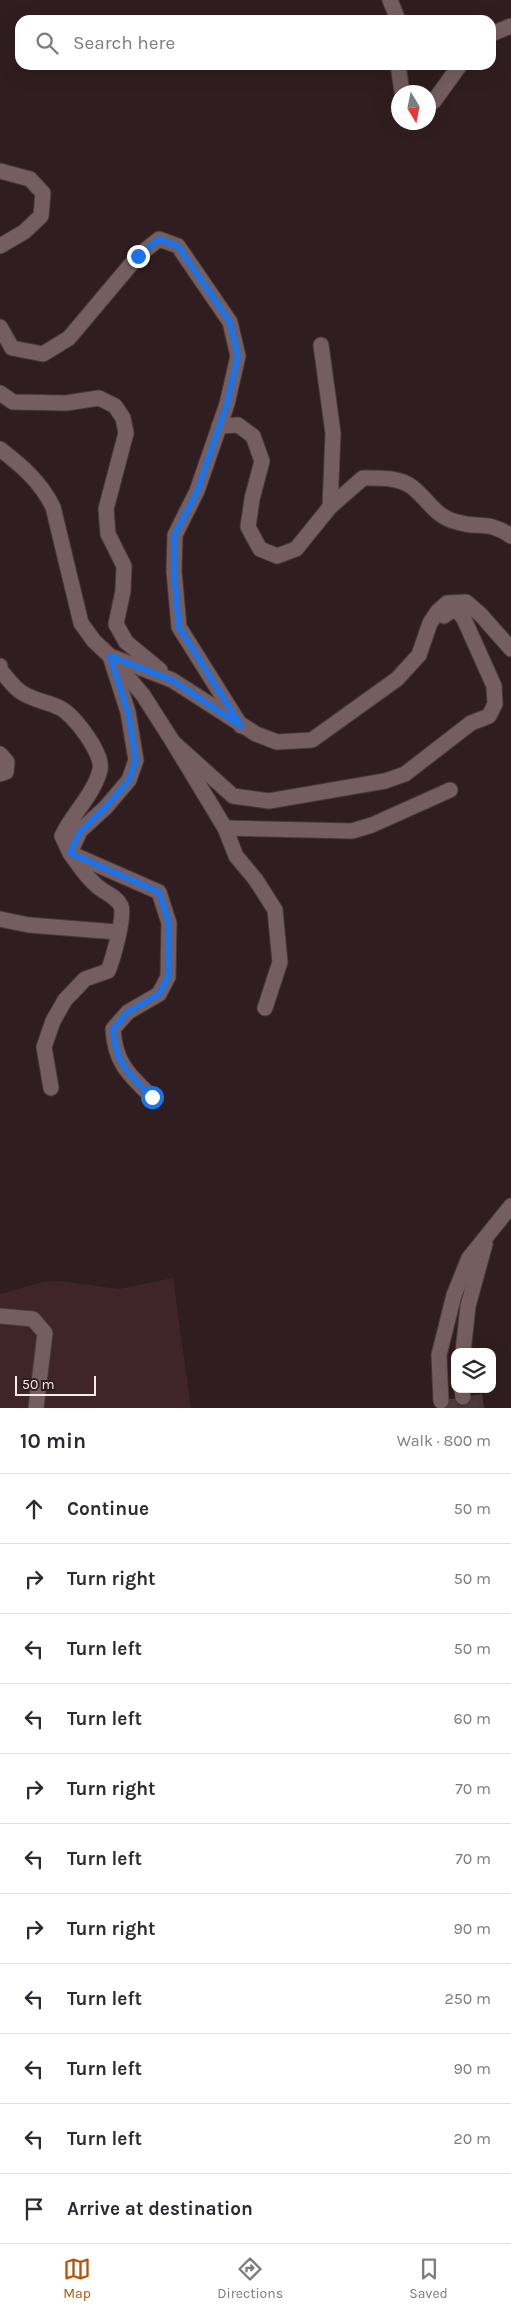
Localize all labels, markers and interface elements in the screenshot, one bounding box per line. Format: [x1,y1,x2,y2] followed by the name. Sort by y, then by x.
[15,15,496,70] search box
[33,29,61,57] icon: search
[73,32,175,54] text: Search here
[391,85,436,130] north arrow
[127,245,150,268] route end
[141,1086,164,1109] route start
[451,1348,496,1393] map controls
[451,1348,496,1393] button: layers
[15,1373,96,1396] scale bar
[22,1376,55,1393] text: 50 m
[20,1429,86,1453] text: 10 min
[397,1431,491,1450] text: Walk · 800 m
[20,1495,48,1523] icon: ahead
[67,1498,149,1520] text: Continue
[454,1499,491,1518] text: 50 m
[20,1565,48,1593] icon: right
[67,1568,156,1590] text: Turn right
[454,1569,491,1588] text: 50 m
[20,1635,48,1663] icon: left
[67,1638,142,1660] text: Turn left
[454,1639,491,1658] text: 50 m
[20,1705,48,1733] icon: left
[67,1708,142,1730] text: Turn left
[454,1709,491,1728] text: 60 m
[20,1775,48,1803] icon: right
[67,1778,156,1800] text: Turn right
[455,1779,491,1798] text: 70 m
[20,1845,48,1873] icon: left
[67,1848,142,1870] text: Turn left
[455,1849,491,1868] text: 70 m
[20,1915,48,1943] icon: right
[67,1918,156,1940] text: Turn right
[453,1919,491,1938] text: 90 m
[20,1985,48,2013] icon: left
[67,1988,142,2010] text: Turn left
[444,1989,491,2008] text: 250 m
[20,2055,48,2083] icon: left
[67,2058,142,2080] text: Turn left
[453,2059,491,2078] text: 90 m
[20,2125,48,2153] icon: left
[67,2128,142,2150] text: Turn left
[453,2129,491,2148] text: 20 m
[20,2195,48,2223] icon: arrive
[67,2198,253,2220] text: Arrive at destination
[63,2255,91,2302] tab: Map
[217,2255,283,2302] tab: Directions
[409,2255,448,2302] tab: Saved

